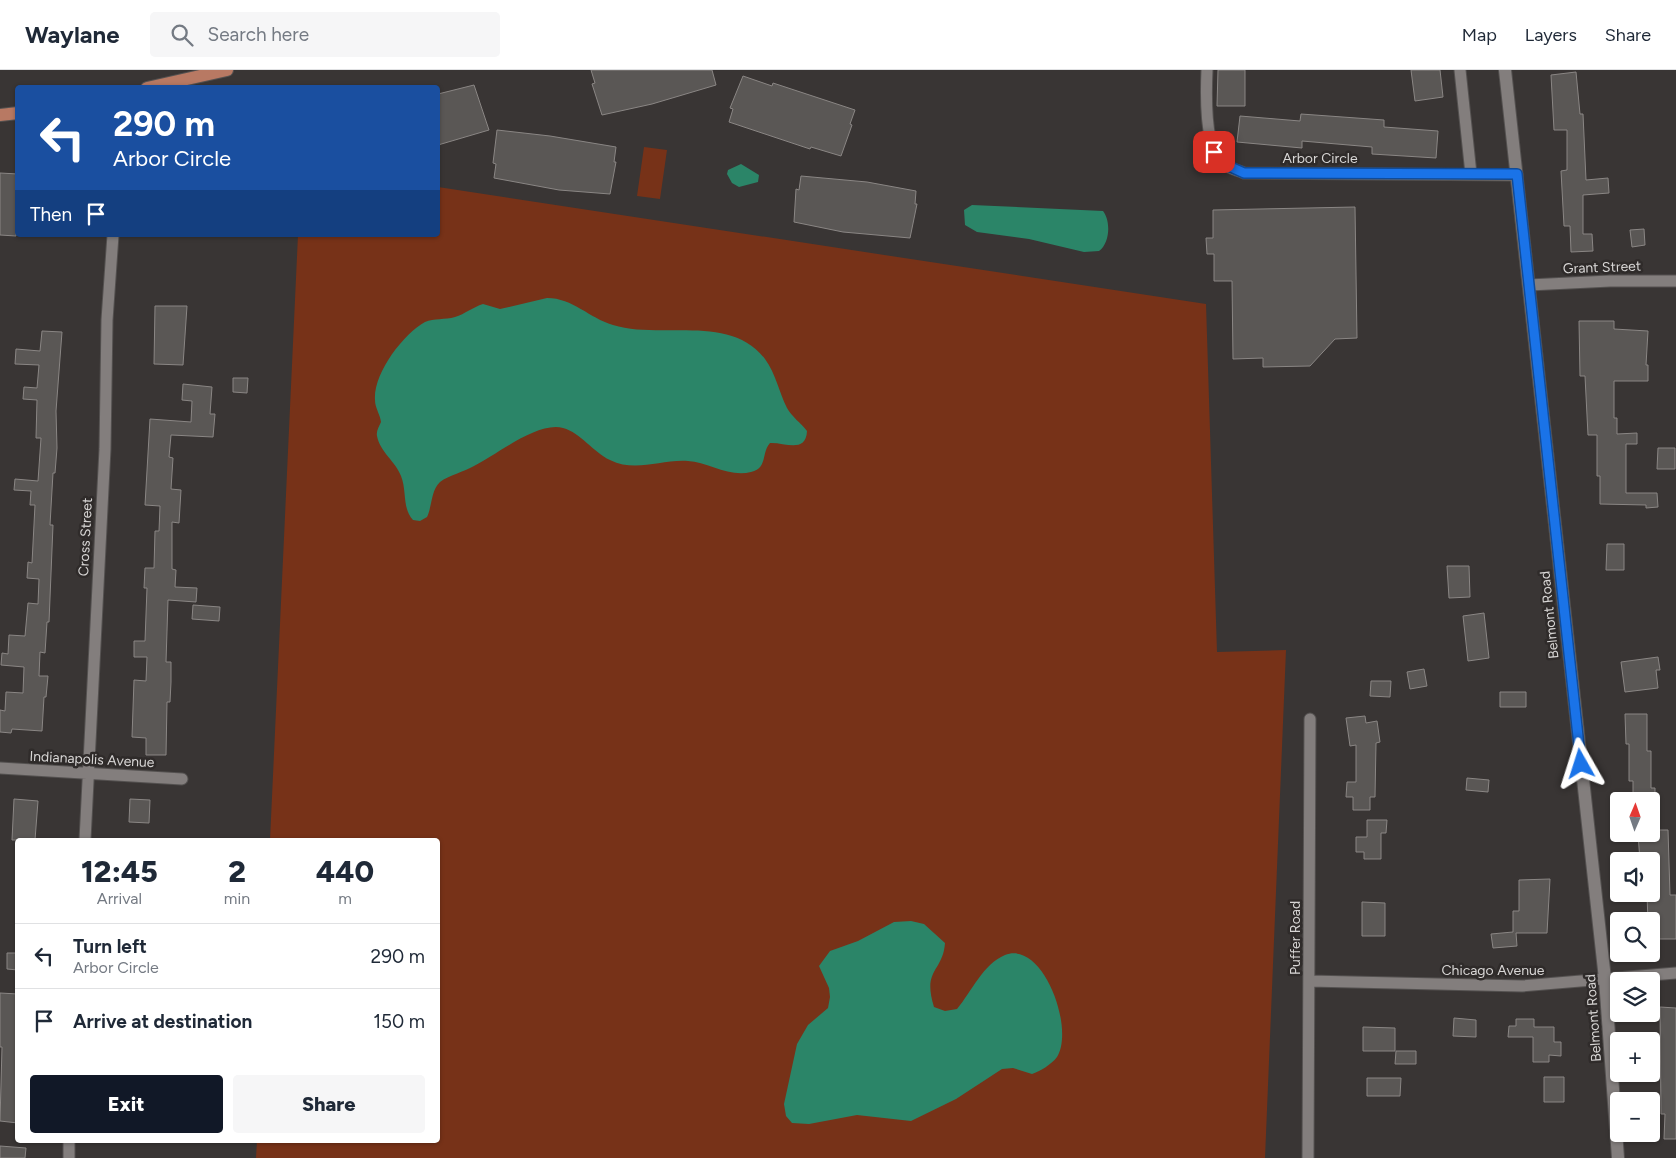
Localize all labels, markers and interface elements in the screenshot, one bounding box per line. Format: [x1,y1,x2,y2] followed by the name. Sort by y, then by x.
[150,12,500,57] search box
[25,20,120,49] text: Waylane
[168,21,196,49] icon: search
[208,23,309,46] text: Search here
[1462,24,1497,46] text: Map
[1525,24,1577,46] text: Layers
[1605,24,1651,46] text: Share
[113,103,215,145] text: 290 m
[30,105,95,170] icon: left
[1193,131,1235,173] pin
[1200,138,1228,166] icon: arrive
[113,145,231,172] text: Arbor Circle
[1282,150,1358,167] street label: Arbor Circle
[82,200,110,228] icon: arrive
[30,203,72,226] text: Then
[1563,258,1641,277] street label: Grant Street
[75,497,96,577] street label: Cross Street
[1536,570,1563,660] street label: Belmont Road
[1554,737,1606,789] position arrow
[29,748,155,771] street label: Indianapolis Avenue
[1610,792,1660,842] north arrow
[1610,792,1660,1142] map controls
[1610,852,1660,902] button: sound
[81,853,158,890] text: 12:45
[228,853,246,890] text: 2
[316,853,374,890] text: 440
[97,889,142,908] text: Arrival
[224,889,250,908] text: min
[338,889,352,908] text: m
[1287,901,1304,975] street label: Puffer Road
[1610,912,1660,962] button: search
[73,935,147,958] text: Turn left
[30,942,58,970] icon: left
[371,945,425,968] text: 290 m
[73,958,159,977] text: Arbor Circle
[1441,962,1545,979] street label: Chicago Avenue
[1610,972,1660,1022] button: layers
[1582,973,1605,1063] street label: Belmont Road
[30,1007,58,1035] icon: arrive
[73,1010,252,1033] text: Arrive at destination
[373,1010,425,1033] text: 150 m
[1610,1032,1660,1082] button: +
[30,1075,223,1133] button: Exit
[233,1075,425,1133] button: Share
[1610,1092,1660,1142] button: −

